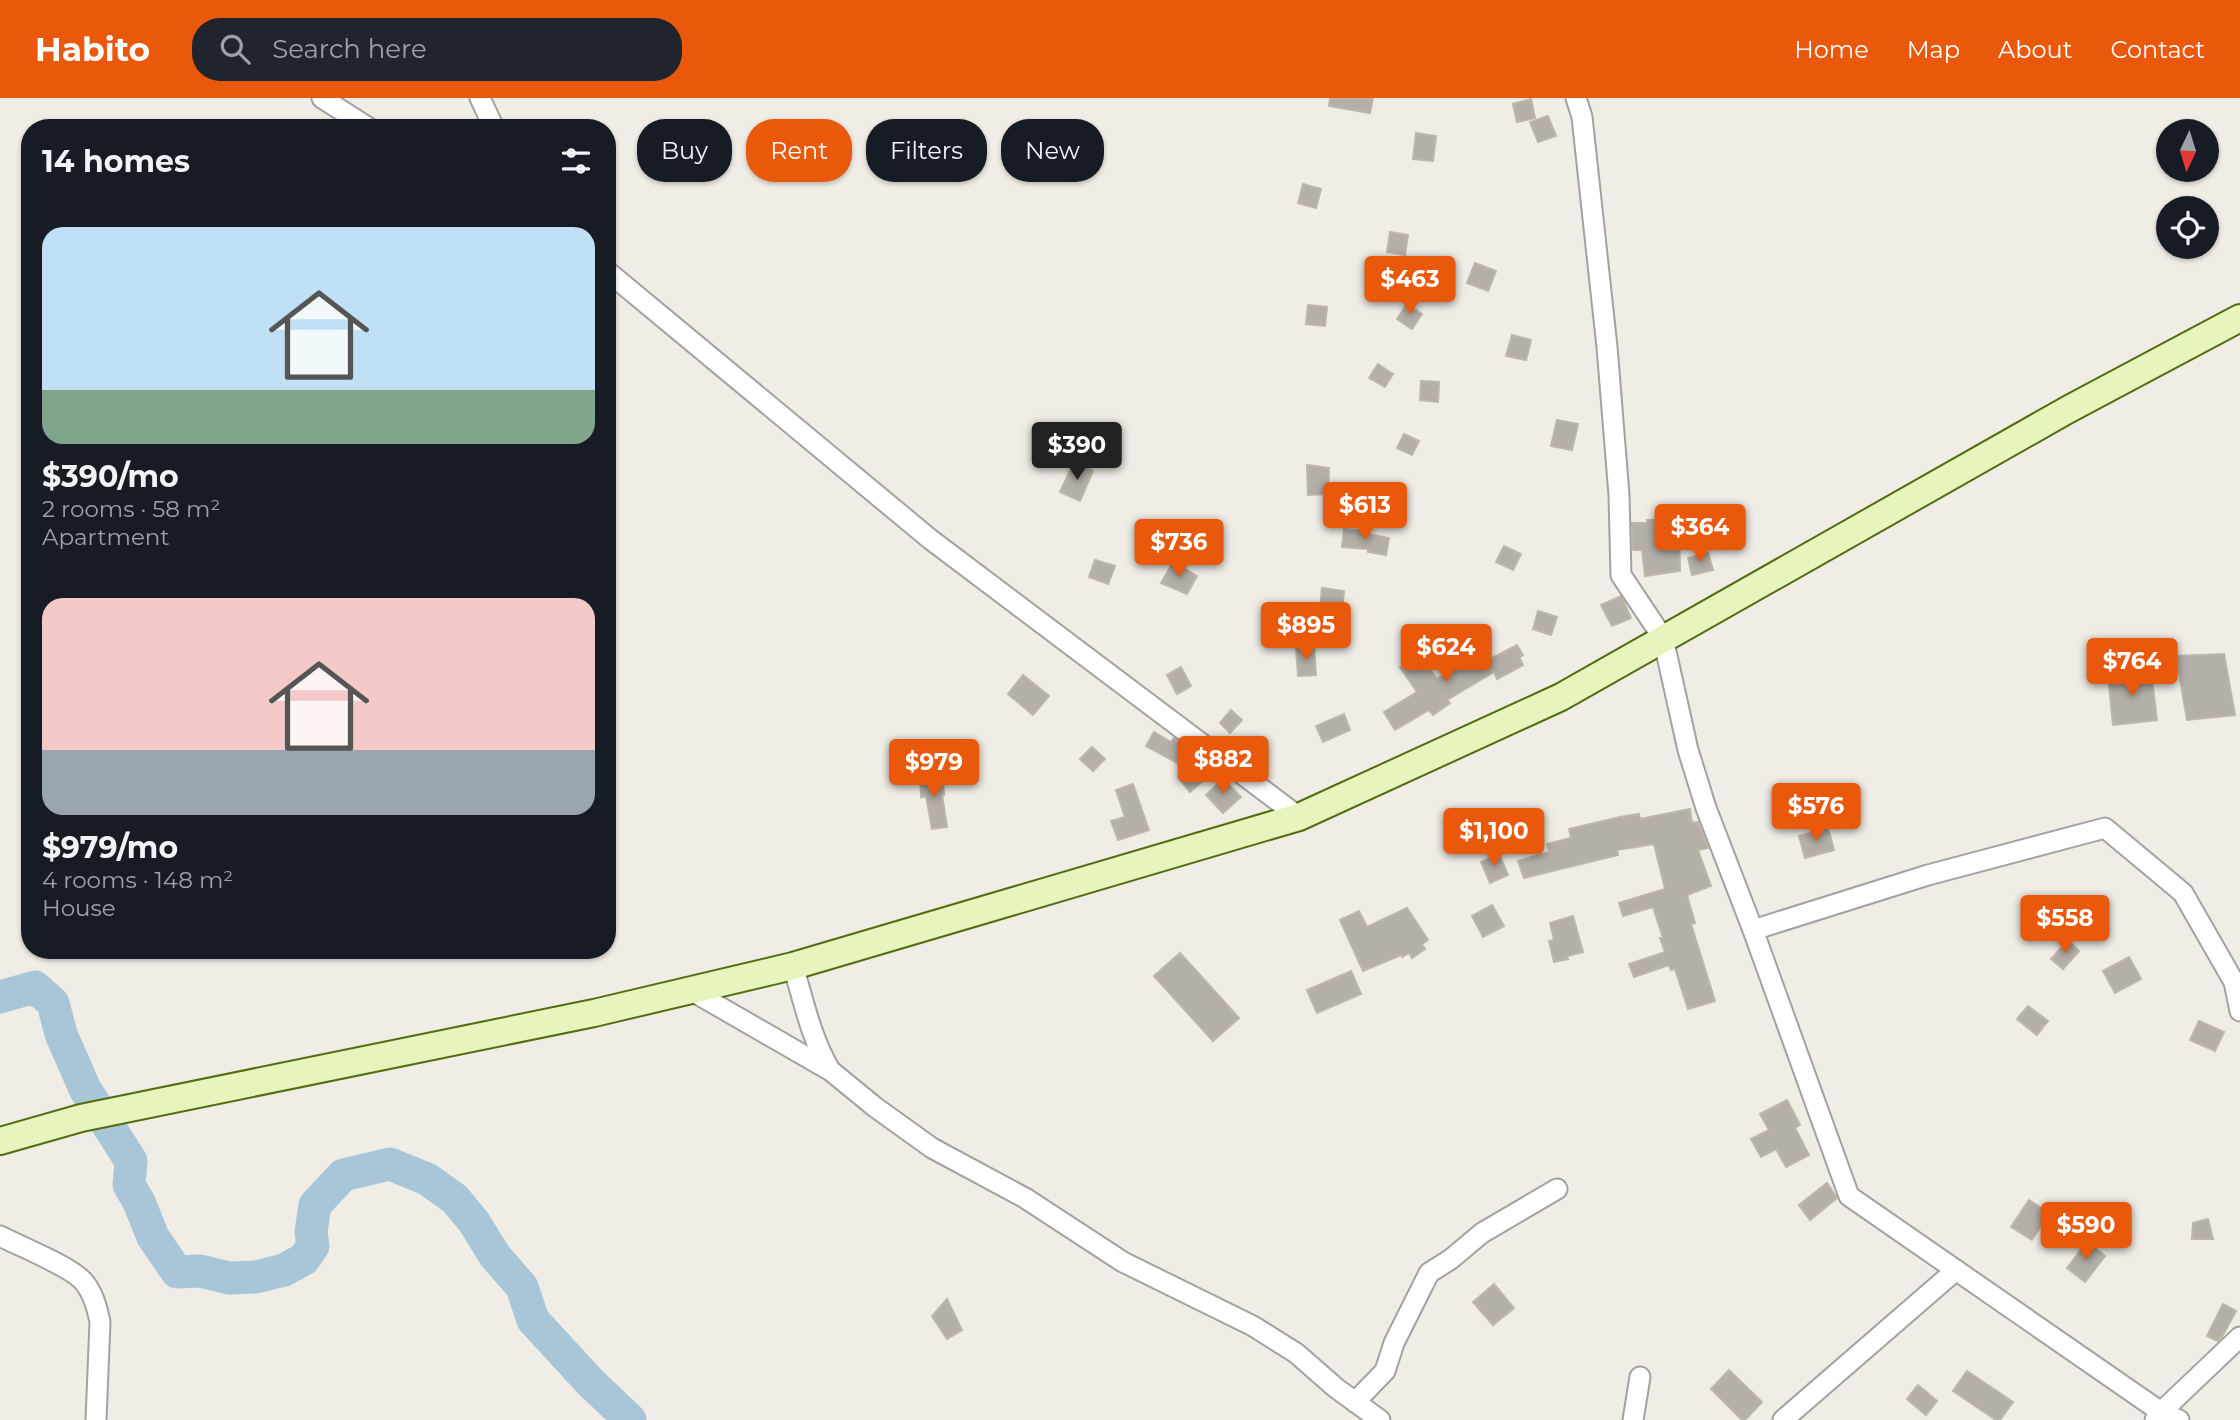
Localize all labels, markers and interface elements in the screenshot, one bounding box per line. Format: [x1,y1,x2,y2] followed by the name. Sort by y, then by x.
[192,18,682,81] search box
[35,29,150,69] text: Habito
[216,30,254,68] icon: search
[272,33,427,65] text: Search here
[1794,35,1869,64] text: Home
[1907,35,1960,64] text: Map
[1998,35,2072,64] text: About
[2110,35,2205,64] text: Contact
[637,119,732,182] chip: Buy
[746,119,852,182] chip: Rent
[866,119,987,182] chip: Filters
[1001,119,1104,182] chip: New
[2156,119,2219,182] north arrow
[2156,119,2219,259] map controls
[557,142,595,180] icon: filters
[42,143,190,180] text: 14 homes
[2156,196,2219,259] button: locate
[1369,256,1451,316] pin: $463
[1380,265,1440,293] text: $463
[256,272,382,398] icon: home
[1036,422,1118,482] pin: $390
[1048,431,1106,459] text: $390
[42,458,179,495] text: $390/mo
[1324,482,1406,542] pin: $613
[1339,491,1391,519] text: $613
[42,495,220,523] text: 2 rooms · 58 m²
[1659,504,1741,564] pin: $364
[1671,513,1729,541] text: $364
[1138,519,1220,579] pin: $736
[42,523,170,551] text: Apartment
[1151,528,1207,556] text: $736
[1265,602,1347,662] pin: $895
[1277,611,1335,639] text: $895
[1405,624,1487,684] pin: $624
[1417,633,1475,661] text: $624
[2091,638,2173,698] pin: $764
[256,643,382,769] icon: home
[2103,647,2161,675] text: $764
[1182,736,1264,796] pin: $882
[893,740,975,799] pin: $979
[1194,745,1252,773] text: $882
[905,748,963,776] text: $979
[1775,784,1857,843] pin: $576
[1788,792,1844,820] text: $576
[1437,808,1551,868] pin: $1,100
[1459,817,1529,845] text: $1,100
[42,829,178,866] text: $979/mo
[42,866,233,894] text: 4 rooms · 148 m²
[42,894,116,922] text: House
[2024,896,2106,955] pin: $558
[2036,904,2094,932] text: $558
[2045,1202,2127,1262] pin: $590
[2057,1211,2115,1239] text: $590

